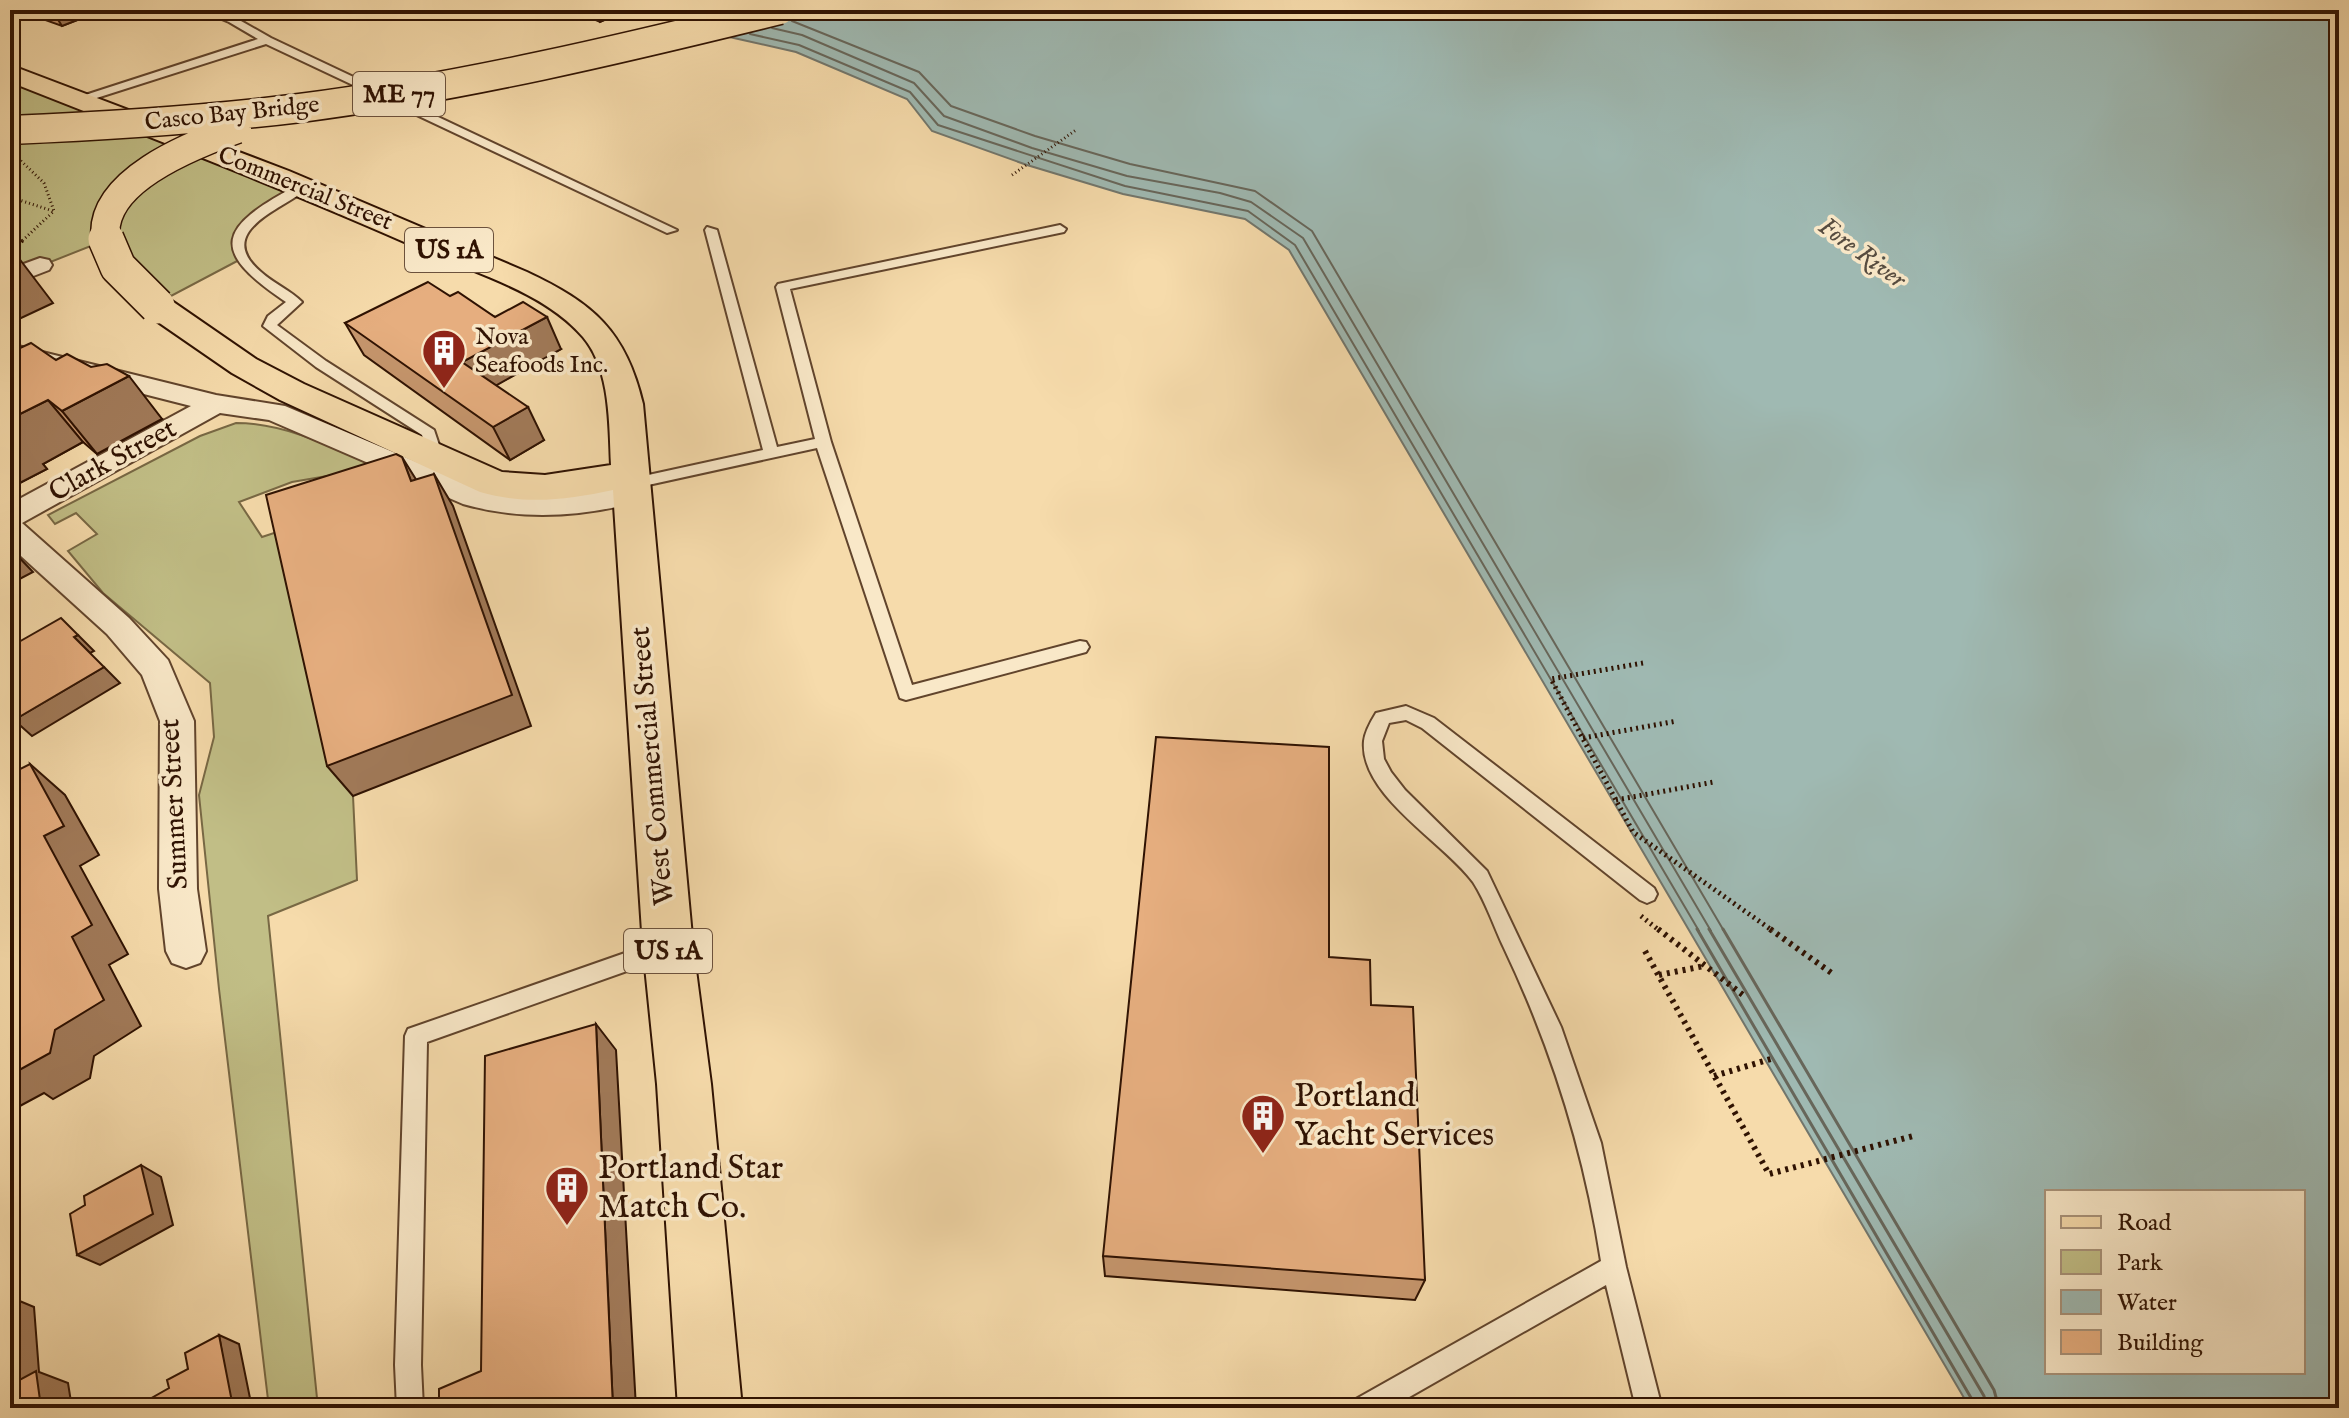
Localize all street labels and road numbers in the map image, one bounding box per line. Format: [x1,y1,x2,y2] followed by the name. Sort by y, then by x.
[353,72,445,116] road number: ME 77
[143,89,321,139] street label: Casco Bay Bridge
[213,140,397,238] street label: Commercial Street
[405,228,493,272] road number: US 1A
[43,411,183,510] street label: Clark Street
[623,625,683,907] street label: West Commercial Street
[153,717,197,890] street label: Summer Street
[624,929,712,973] road number: US 1A

